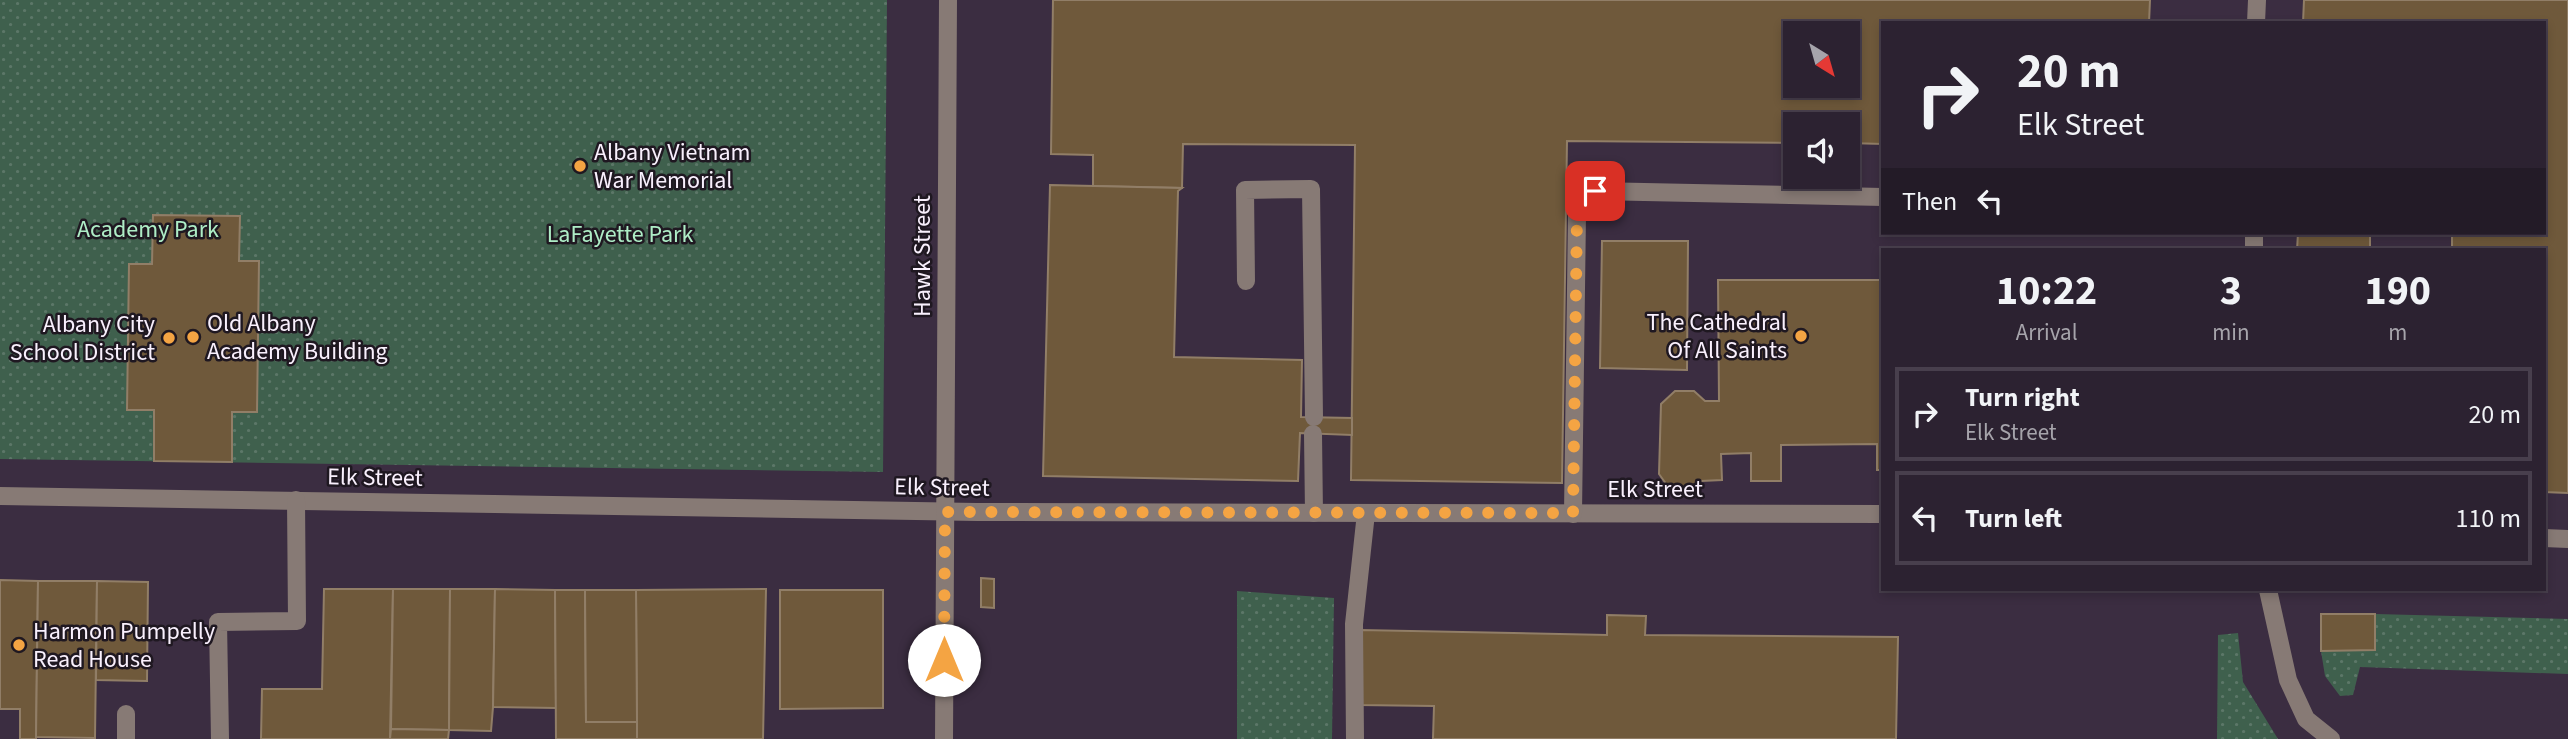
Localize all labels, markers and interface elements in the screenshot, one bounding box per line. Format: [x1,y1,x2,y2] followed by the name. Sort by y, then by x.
[1783,21,1860,98] north arrow
[1783,21,1860,189] map controls
[2017,37,2121,107] text: 20 m
[1902,49,1993,140] icon: right
[2017,102,2144,148] text: Elk Street
[1783,112,1860,189] button: sound
[594,135,751,198] place label: Albany Vietnam War Memorial
[572,158,588,174] marker: Albany Vietnam War Memorial
[1565,161,1625,221] pin
[1576,172,1614,210] icon: arrive
[1971,182,2009,220] icon: left
[1902,183,1957,220] text: Then
[905,195,940,317] street label: Hawk Street
[77,212,219,247] park label: Academy Park
[547,217,693,252] park label: LaFayette Park
[1996,261,2097,321] text: 10:22
[2220,261,2242,321] text: 3
[2364,261,2431,321] text: 190
[1647,305,1787,368] place label: The Cathedral Of All Saints
[207,306,388,369] place label: Old Albany Academy Building
[10,307,155,370] place label: Albany City School District
[2016,316,2078,349] text: Arrival
[2212,316,2250,349] text: min
[2388,316,2407,349] text: m
[1793,328,1809,344] marker: The Cathedral Of All Saints
[185,329,201,345] marker: Old Albany Academy Building
[161,330,177,346] marker: Albany City School District
[1965,379,2080,416] text: Turn right
[1906,395,1944,433] icon: right
[2468,396,2521,433] text: 20 m
[1965,416,2057,449] text: Elk Street
[327,459,423,496] street label: Elk Street
[894,469,990,506] street label: Elk Street
[1607,472,1703,507] street label: Elk Street
[1906,499,1944,537] icon: left
[1965,500,2062,537] text: Turn left
[2455,500,2521,537] text: 110 m
[33,614,215,677] place label: Harmon Pumpelly Read House
[907,623,981,697] position arrow
[11,637,27,653] marker: Harmon Pumpelly Read House

